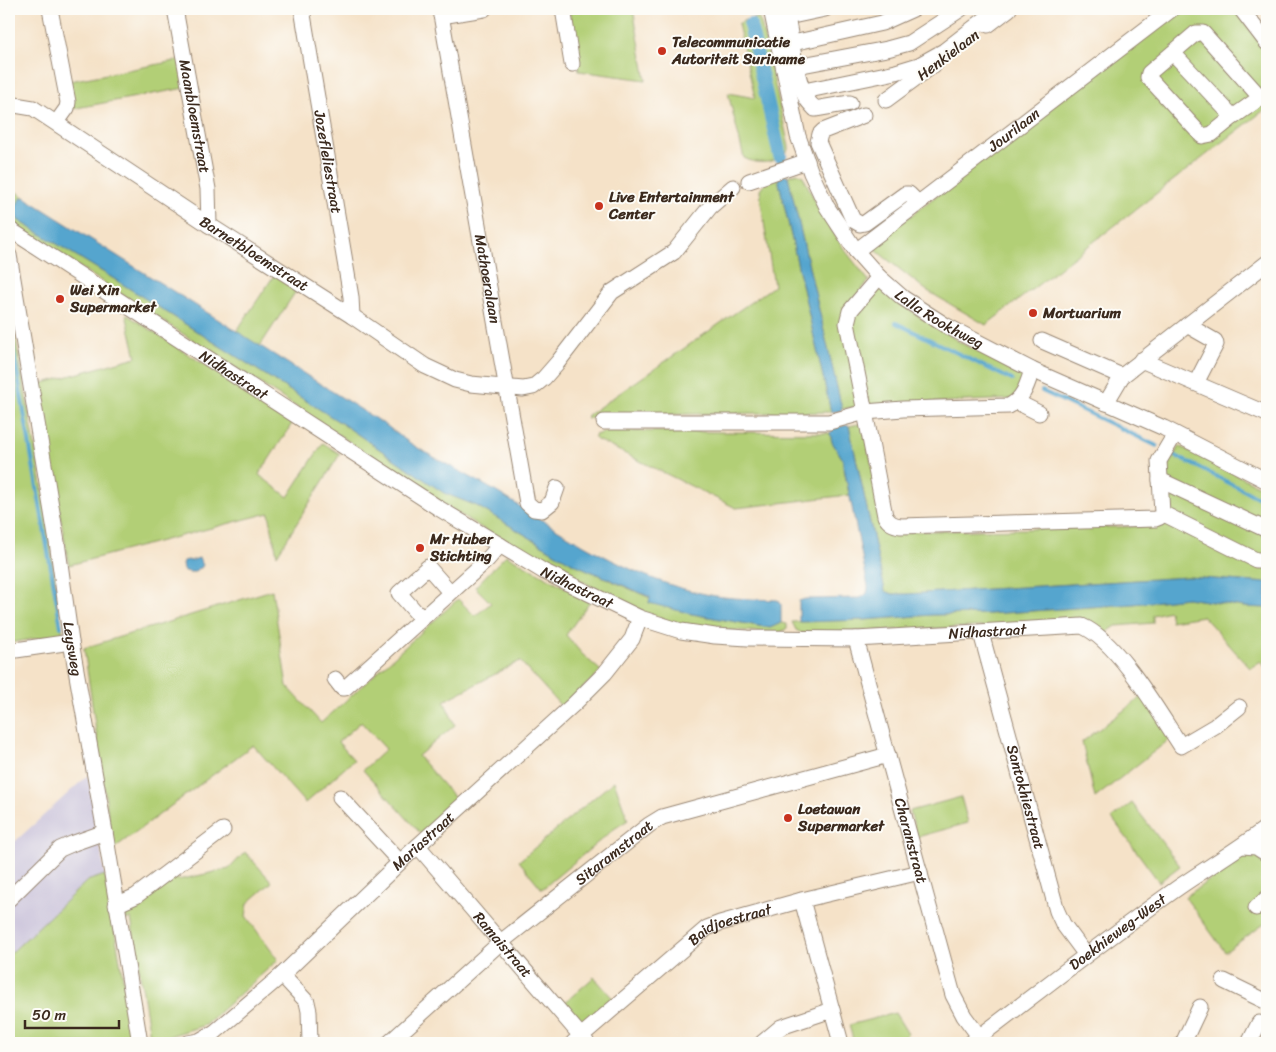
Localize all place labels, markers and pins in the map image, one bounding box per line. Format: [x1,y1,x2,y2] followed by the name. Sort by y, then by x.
[671,29,806,72] place label: Telecommunicatie Autoriteit Suriname
[656,45,668,57] marker: Telecommunicatie Autoriteit Suriname
[608,184,735,227] place label: Live Entertainment Center
[593,200,605,212] marker: Live Entertainment Center
[69,277,157,320] place label: Wei Xin Supermarket
[54,293,66,305] marker: Wei Xin Supermarket
[1042,300,1121,326] place label: Mortuarium
[1027,307,1039,319] marker: Mortuarium
[429,526,495,569] place label: Mr Huber Stichting
[414,542,426,554] marker: Mr Huber Stichting
[797,796,885,839] place label: Loetawan Supermarket
[782,812,794,824] marker: Loetawan Supermarket

